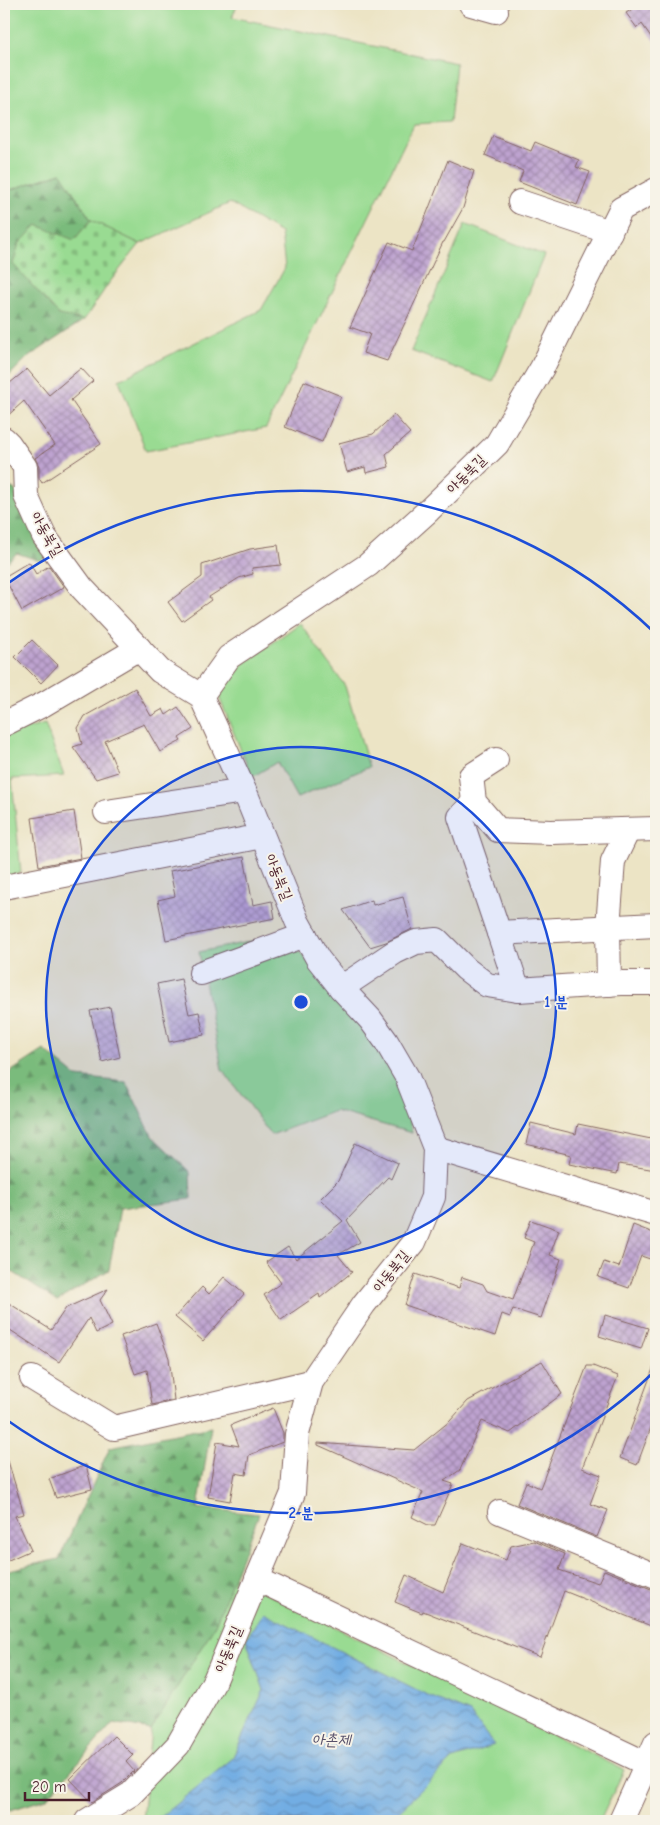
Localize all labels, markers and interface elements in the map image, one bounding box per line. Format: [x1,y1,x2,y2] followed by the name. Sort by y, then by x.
[443,451,489,497] street label: 아동북길
[27,509,67,559] street label: 아동북길
[262,851,296,903] street label: 아동북길
[292,993,310,1011] centre of rings
[544,993,568,1011] text: 1 분
[369,1247,413,1295] street label: 아동북길
[289,1504,313,1522] text: 2 분
[210,1623,246,1675] street label: 아동북길
[312,1731,352,1749] water label: 아촌제
[25,1770,89,1802] scale bar
[32,1778,66,1796] text: 20 m

